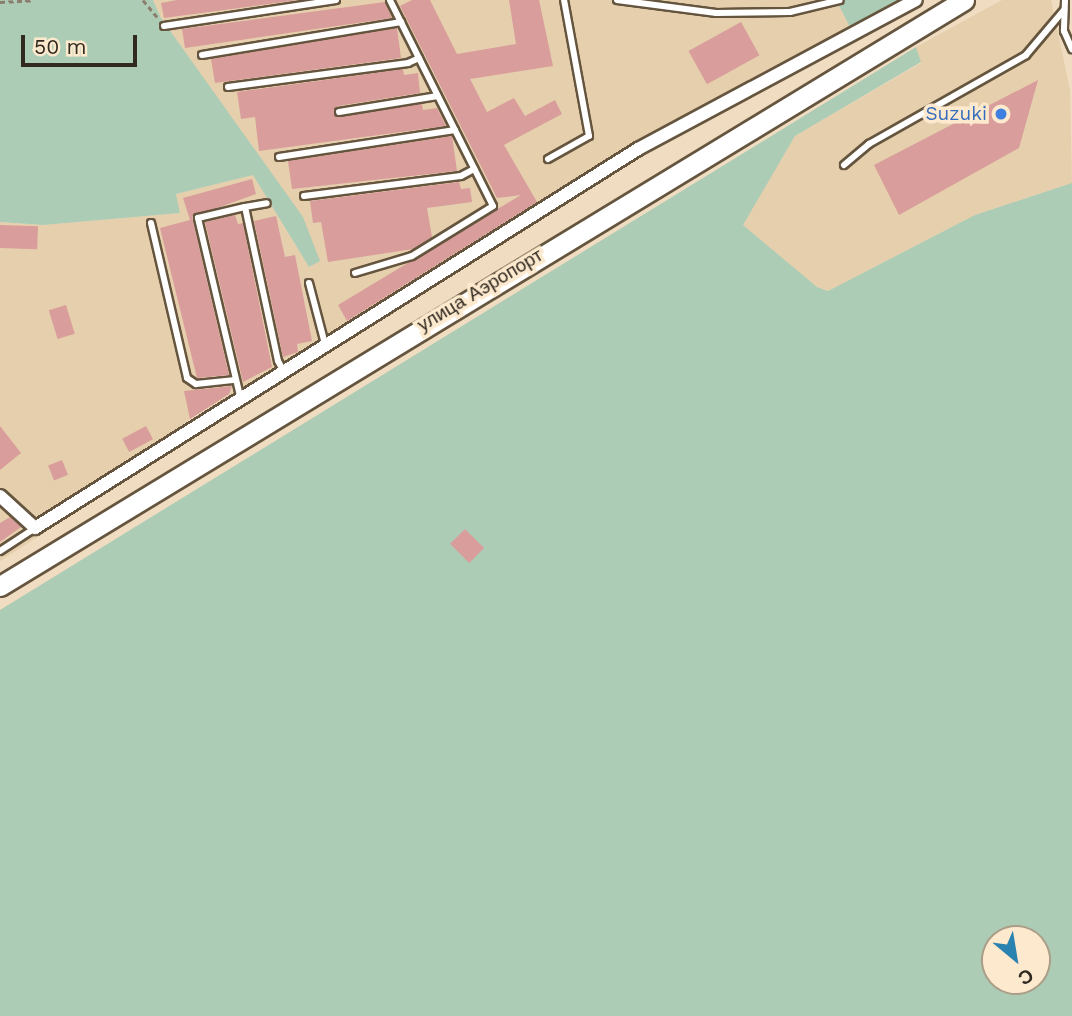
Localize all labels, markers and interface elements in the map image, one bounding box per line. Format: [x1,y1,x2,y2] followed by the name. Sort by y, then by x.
[24,21,140,65] scale bar
[34,34,86,59] text: 50 m
[925,103,987,125] place label: Suzuki
[993,106,1009,122] marker: Suzuki
[413,244,547,336] street label: улица Аэропорт
[981,925,1051,995] north arrow
[1014,963,1037,990] text: С

